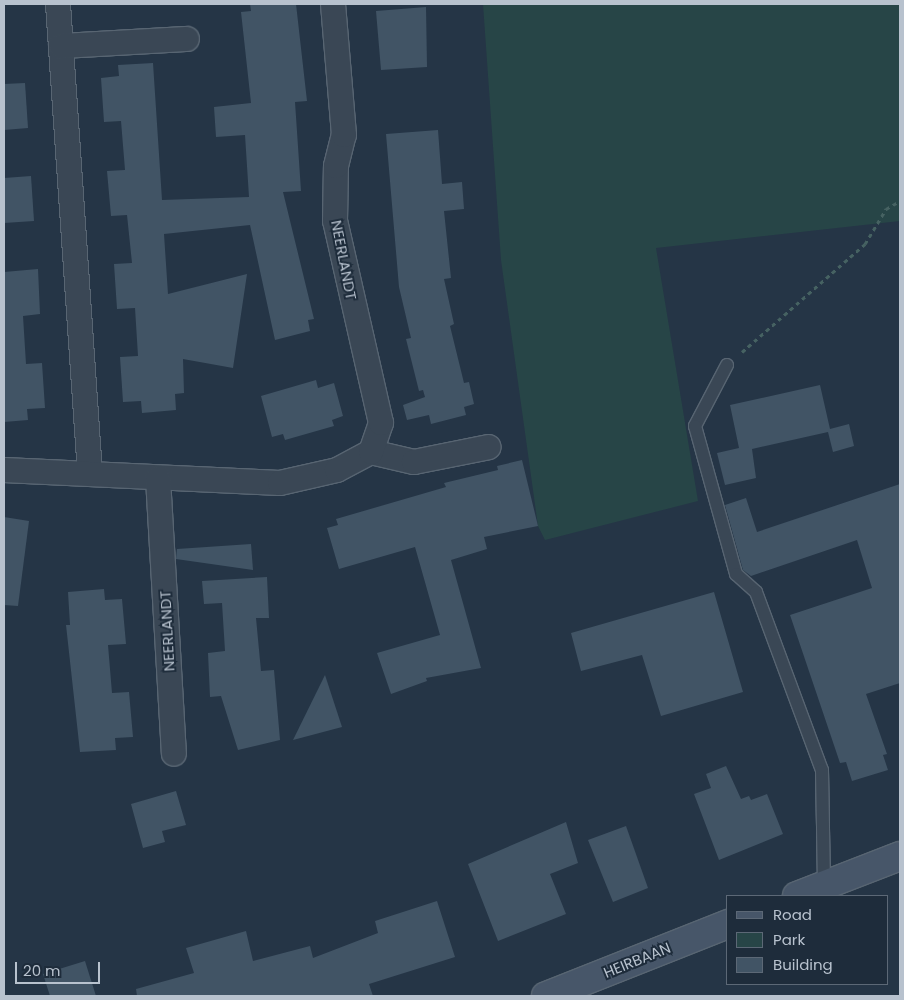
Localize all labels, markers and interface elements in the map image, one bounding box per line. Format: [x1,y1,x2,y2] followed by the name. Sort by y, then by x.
[327,219,361,301] street label: NEERLANDT
[156,590,178,672] street label: NEERLANDT
[726,895,889,985] legend
[773,904,812,925] text: Road
[773,929,805,950] text: Park
[601,938,673,982] street label: HEIRBAAN
[18,952,102,984] scale bar
[773,954,833,975] text: Building
[23,960,61,981] text: 20 m

